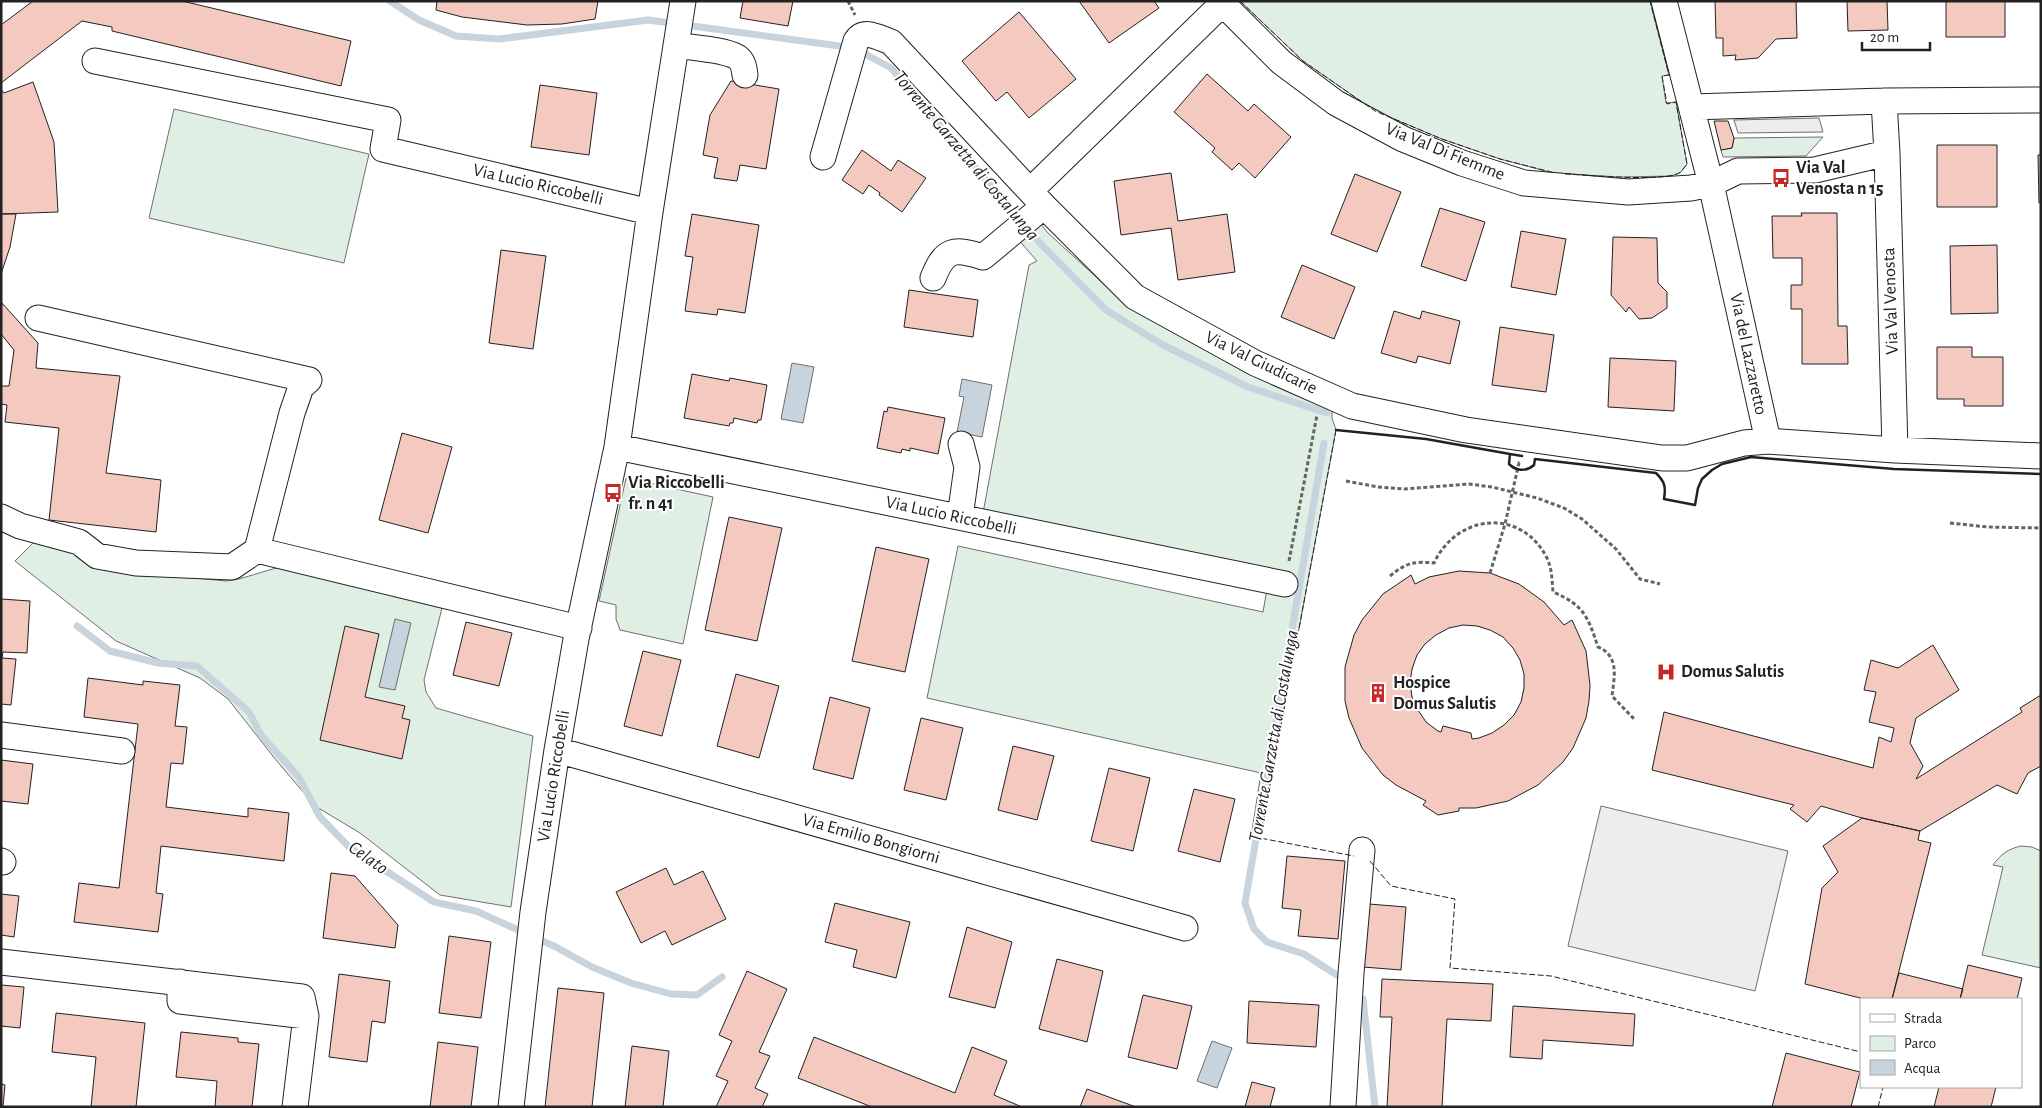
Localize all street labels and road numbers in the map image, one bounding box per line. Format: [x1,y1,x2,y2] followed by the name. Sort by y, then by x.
[1383,120,1507,184] street label: Via Val Di Fiemme
[471,161,605,209] street label: Via Lucio Riccobelli
[1880,247,1902,355] street label: Via Val Venosta
[1726,292,1770,417] street label: Via del Lazzaretto
[1202,328,1320,398] street label: Via Val Giudicarie
[884,493,1018,539] street label: Via Lucio Riccobelli
[535,709,573,843] street label: Via Lucio Riccobelli
[800,811,942,867] street label: Via Emilio Bongiorni

